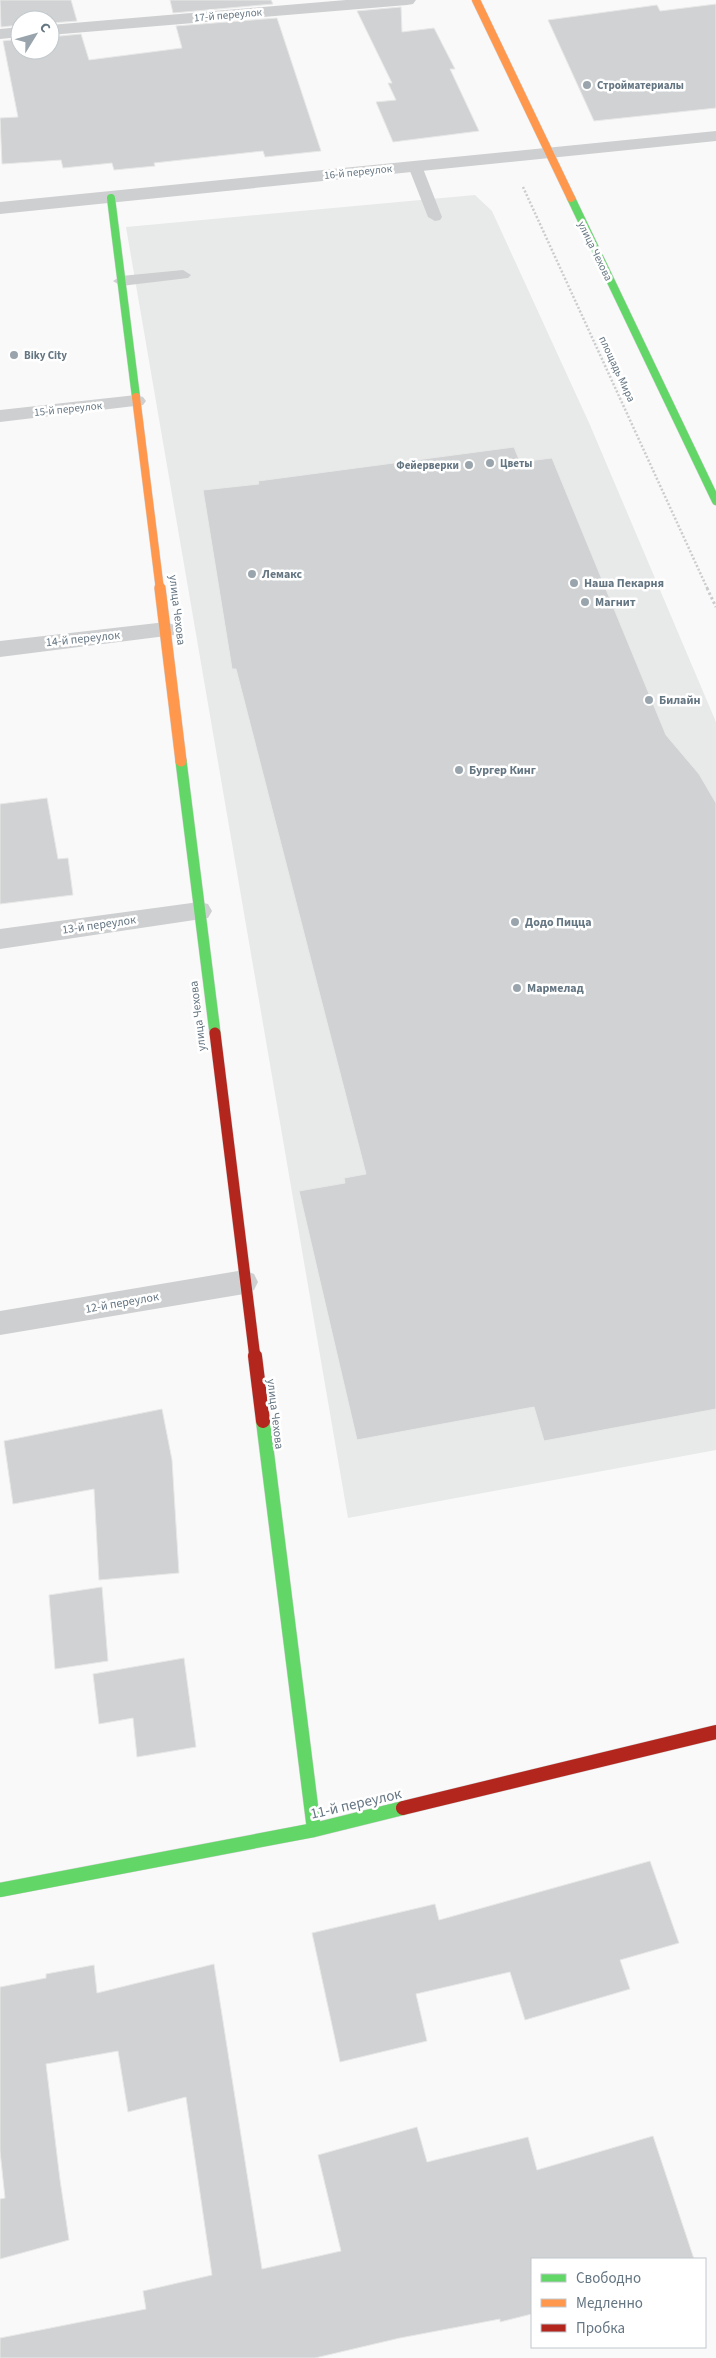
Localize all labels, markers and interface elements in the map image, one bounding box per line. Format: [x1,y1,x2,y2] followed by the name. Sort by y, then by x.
[193,5,263,25] street label: 17-й переулок
[10,10,60,60] north arrow
[34,19,55,37] text: С
[597,78,684,93] place label: Стройматериалы
[581,79,593,91] marker: Стройматериалы
[323,161,393,183] street label: 16-й переулок
[574,219,616,283] street label: улица Чехова
[595,334,639,404] street label: площадь Мира
[24,348,67,363] place label: Biky City
[8,349,20,361] marker: Biky City
[33,398,103,420] street label: 15-й переулок
[500,456,532,471] place label: Цветы
[484,457,496,469] marker: Цветы
[396,458,459,473] place label: Фейерверки
[463,459,475,471] marker: Фейерверки
[261,566,303,583] place label: Лемакс
[246,568,258,580] marker: Лемакс
[164,574,190,646] street label: улица Чехова
[584,575,664,592] place label: Наша Пекарня
[568,577,580,589] marker: Наша Пекарня
[595,594,636,611] place label: Магнит
[579,596,591,608] marker: Магнит
[45,627,121,651] street label: 14-й переулок
[659,692,700,709] place label: Билайн
[643,694,655,706] marker: Билайн
[469,762,536,779] place label: Бургер Кинг
[453,764,465,776] marker: Бургер Кинг
[61,911,137,939] street label: 13-й переулок
[525,914,592,931] place label: Додо Пицца
[509,916,521,928] marker: Додо Пицца
[185,980,211,1052] street label: улица Чехова
[527,980,584,997] place label: Мармелад
[511,982,523,994] marker: Мармелад
[84,1288,160,1318] street label: 12-й переулок
[262,1378,288,1450] street label: улица Чехова
[308,1783,404,1825] street label: 11-й переулок
[531,2258,706,2348] legend
[576,2268,641,2289] text: Свободно
[576,2293,643,2314] text: Медленно
[576,2318,625,2339] text: Пробка

